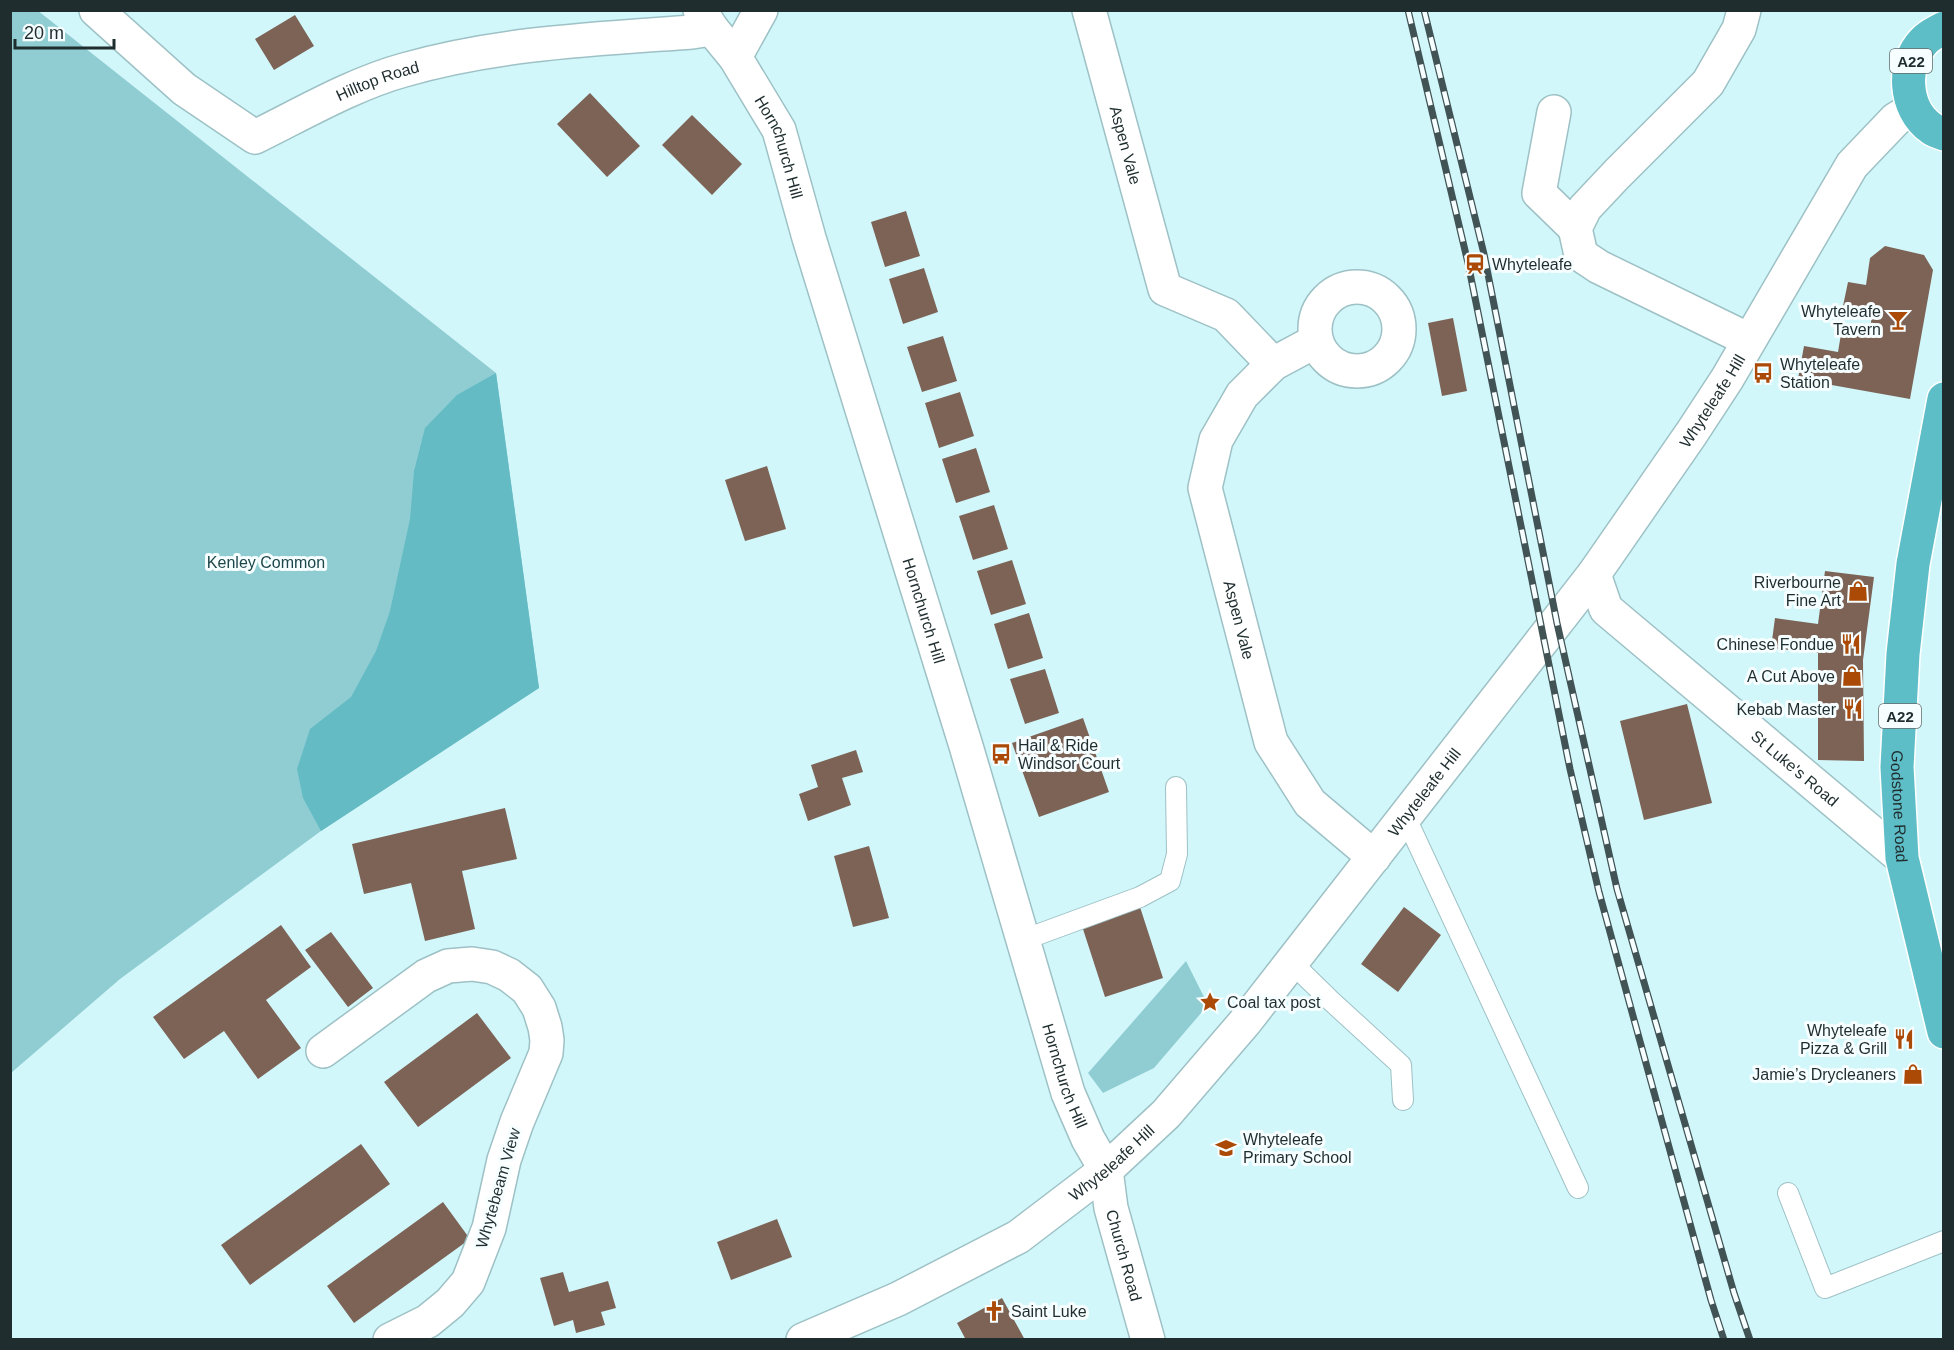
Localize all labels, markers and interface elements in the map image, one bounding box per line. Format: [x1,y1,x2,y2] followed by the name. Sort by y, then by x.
[15,12,114,50] scale bar
[24,23,64,43] text: 20 m
[1890,49,1932,73] road number: A22
[333,58,421,104] street label: Hilltop Road
[752,92,806,200] street label: Hornchurch Hill
[1107,104,1145,186] street label: Aspen Vale
[1463,252,1487,276] station icon: Whyteleafe
[1492,256,1572,273] place label: Whyteleafe
[1801,303,1881,338] place label: Whyteleafe Tavern
[1886,308,1910,332] bar icon: Whyteleafe Tavern
[1676,351,1748,450] street label: Whyteleafe Hill
[1780,356,1860,391] place label: Whyteleafe Station
[1751,361,1775,385] bus stop icon: Whyteleafe Station
[207,554,325,571] park label: Kenley Common
[900,556,948,665] street label: Hornchurch Hill
[1754,574,1842,609] place label: Riverbourne Fine Art
[1221,579,1258,661] street label: Aspen Vale
[1846,579,1870,603] shop icon: Riverbourne Fine Art
[1839,632,1863,656] restaurant icon: Chinese Fondue
[1717,636,1834,653] place label: Chinese Fondue
[1840,664,1864,688] shop icon: A Cut Above
[1747,668,1835,685] place label: A Cut Above
[1841,697,1865,721] restaurant icon: Kebab Master
[1736,701,1837,718] place label: Kebab Master
[1879,704,1921,728] road number: A22
[1748,727,1842,809] street label: St Luke's Road
[1018,737,1121,772] place label: Hail & Ride Windsor Court
[989,742,1013,766] bus stop icon: Hail & Ride Windsor Court
[1385,745,1464,839] street label: Whyteleafe Hill
[1888,750,1911,863] street label: Godstone Road
[1198,990,1222,1014] place icon: Coal tax post
[1227,994,1321,1011] place label: Coal tax post
[1039,1021,1091,1131] street label: Hornchurch Hill
[1800,1022,1887,1057] place label: Whyteleafe Pizza & Grill
[1892,1027,1916,1051] restaurant icon: Whyteleafe Pizza & Grill
[1901,1062,1925,1086] shop icon: Jamie’s Drycleaners
[1752,1066,1896,1083] place label: Jamie’s Drycleaners
[1065,1121,1157,1204] street label: Whyteleafe Hill
[473,1126,523,1250] street label: Whytebeam View
[1243,1131,1351,1166] place label: Whyteleafe Primary School
[1214,1136,1238,1160] school or university icon: Whyteleafe Primary School
[1103,1208,1145,1303] street label: Church Road
[982,1299,1006,1323] church icon: Saint Luke
[1011,1303,1087,1320] place label: Saint Luke

